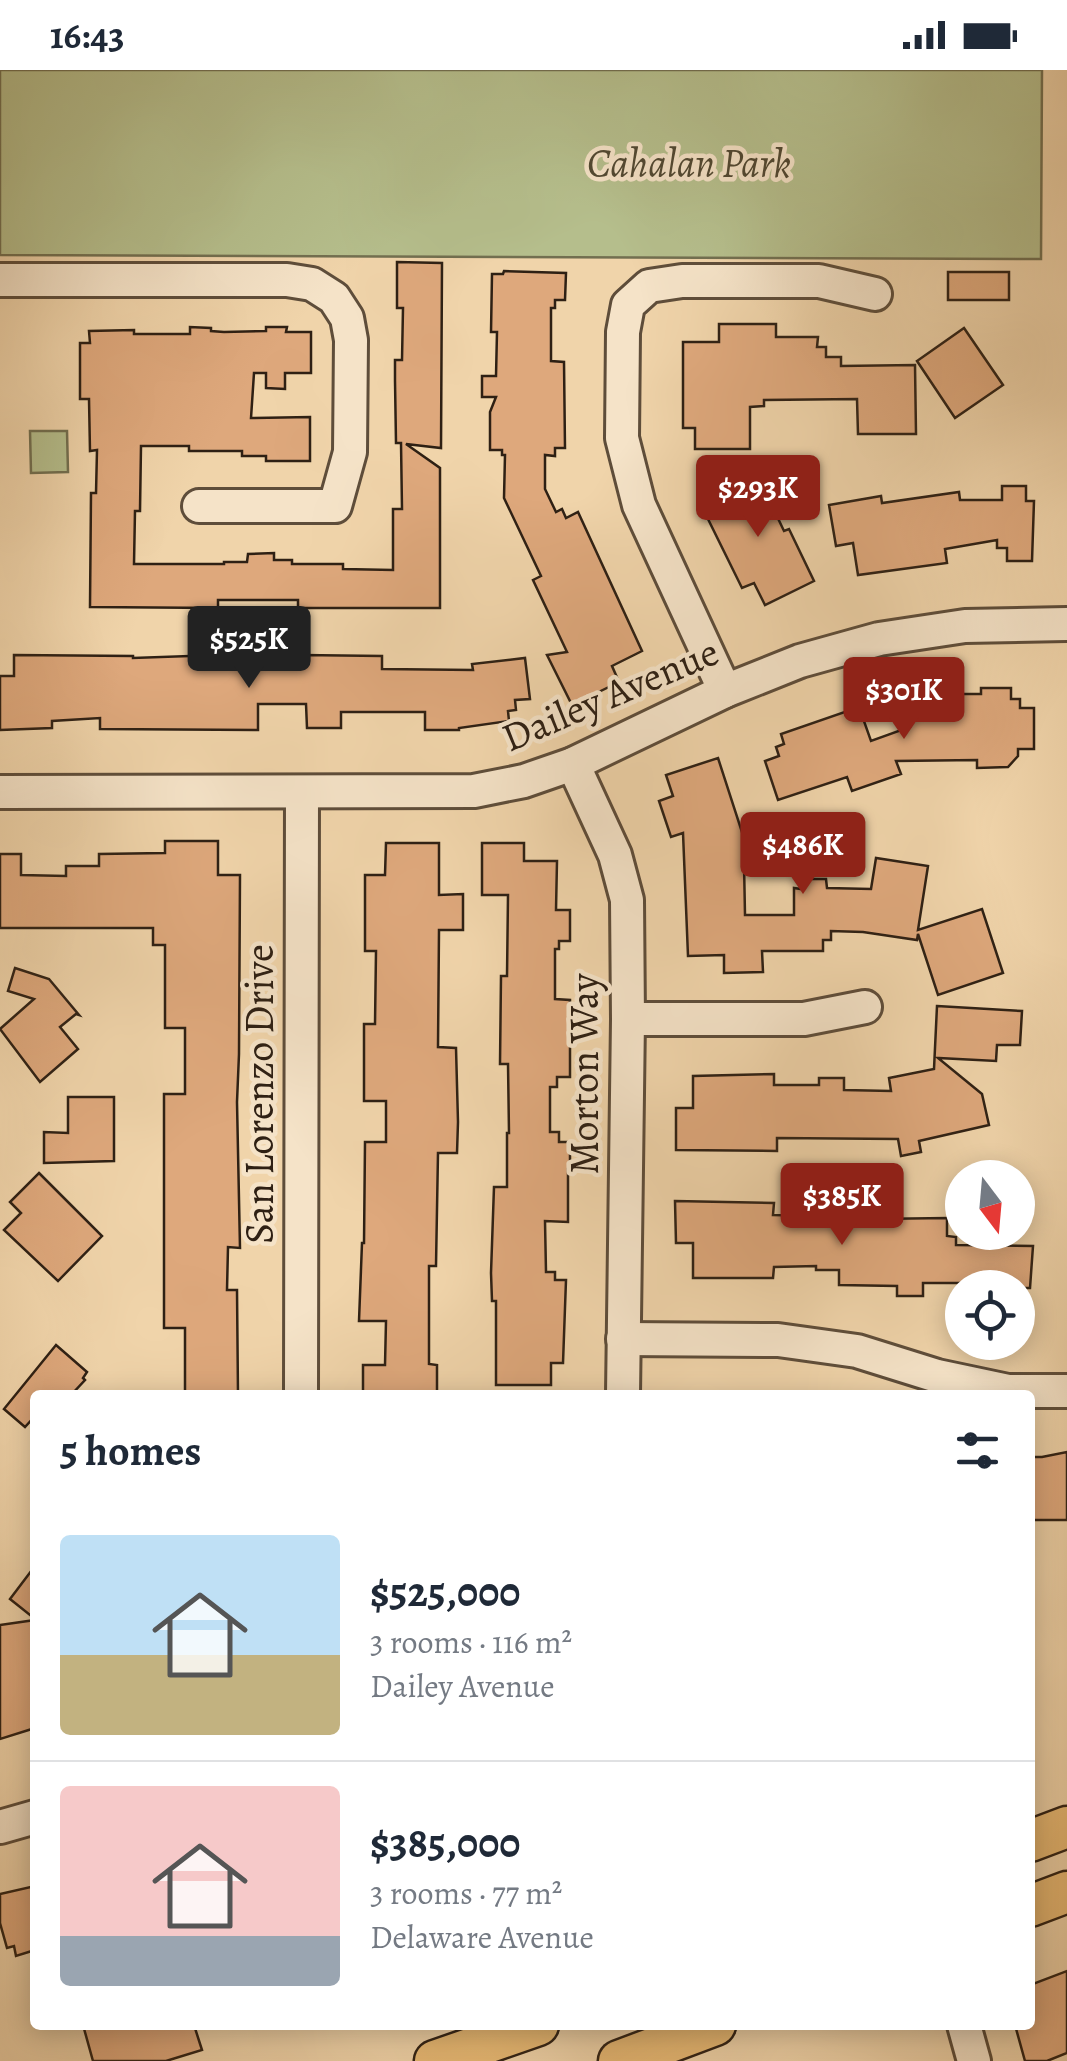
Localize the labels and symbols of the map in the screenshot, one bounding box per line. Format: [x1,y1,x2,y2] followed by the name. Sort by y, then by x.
[587,136,791,191] park label: Cahalan Park
[688,455,828,540] pin: $293K
[179,606,319,691] pin: $525K
[493,624,727,765] street label: Dailey Avenue
[834,657,974,742] pin: $301K
[733,812,873,897] pin: $486K
[232,944,287,1244] street label: San Lorenzo Drive
[557,972,612,1175] street label: Morton Way
[945,1160,1035,1250] north arrow
[772,1163,912,1248] pin: $385K

